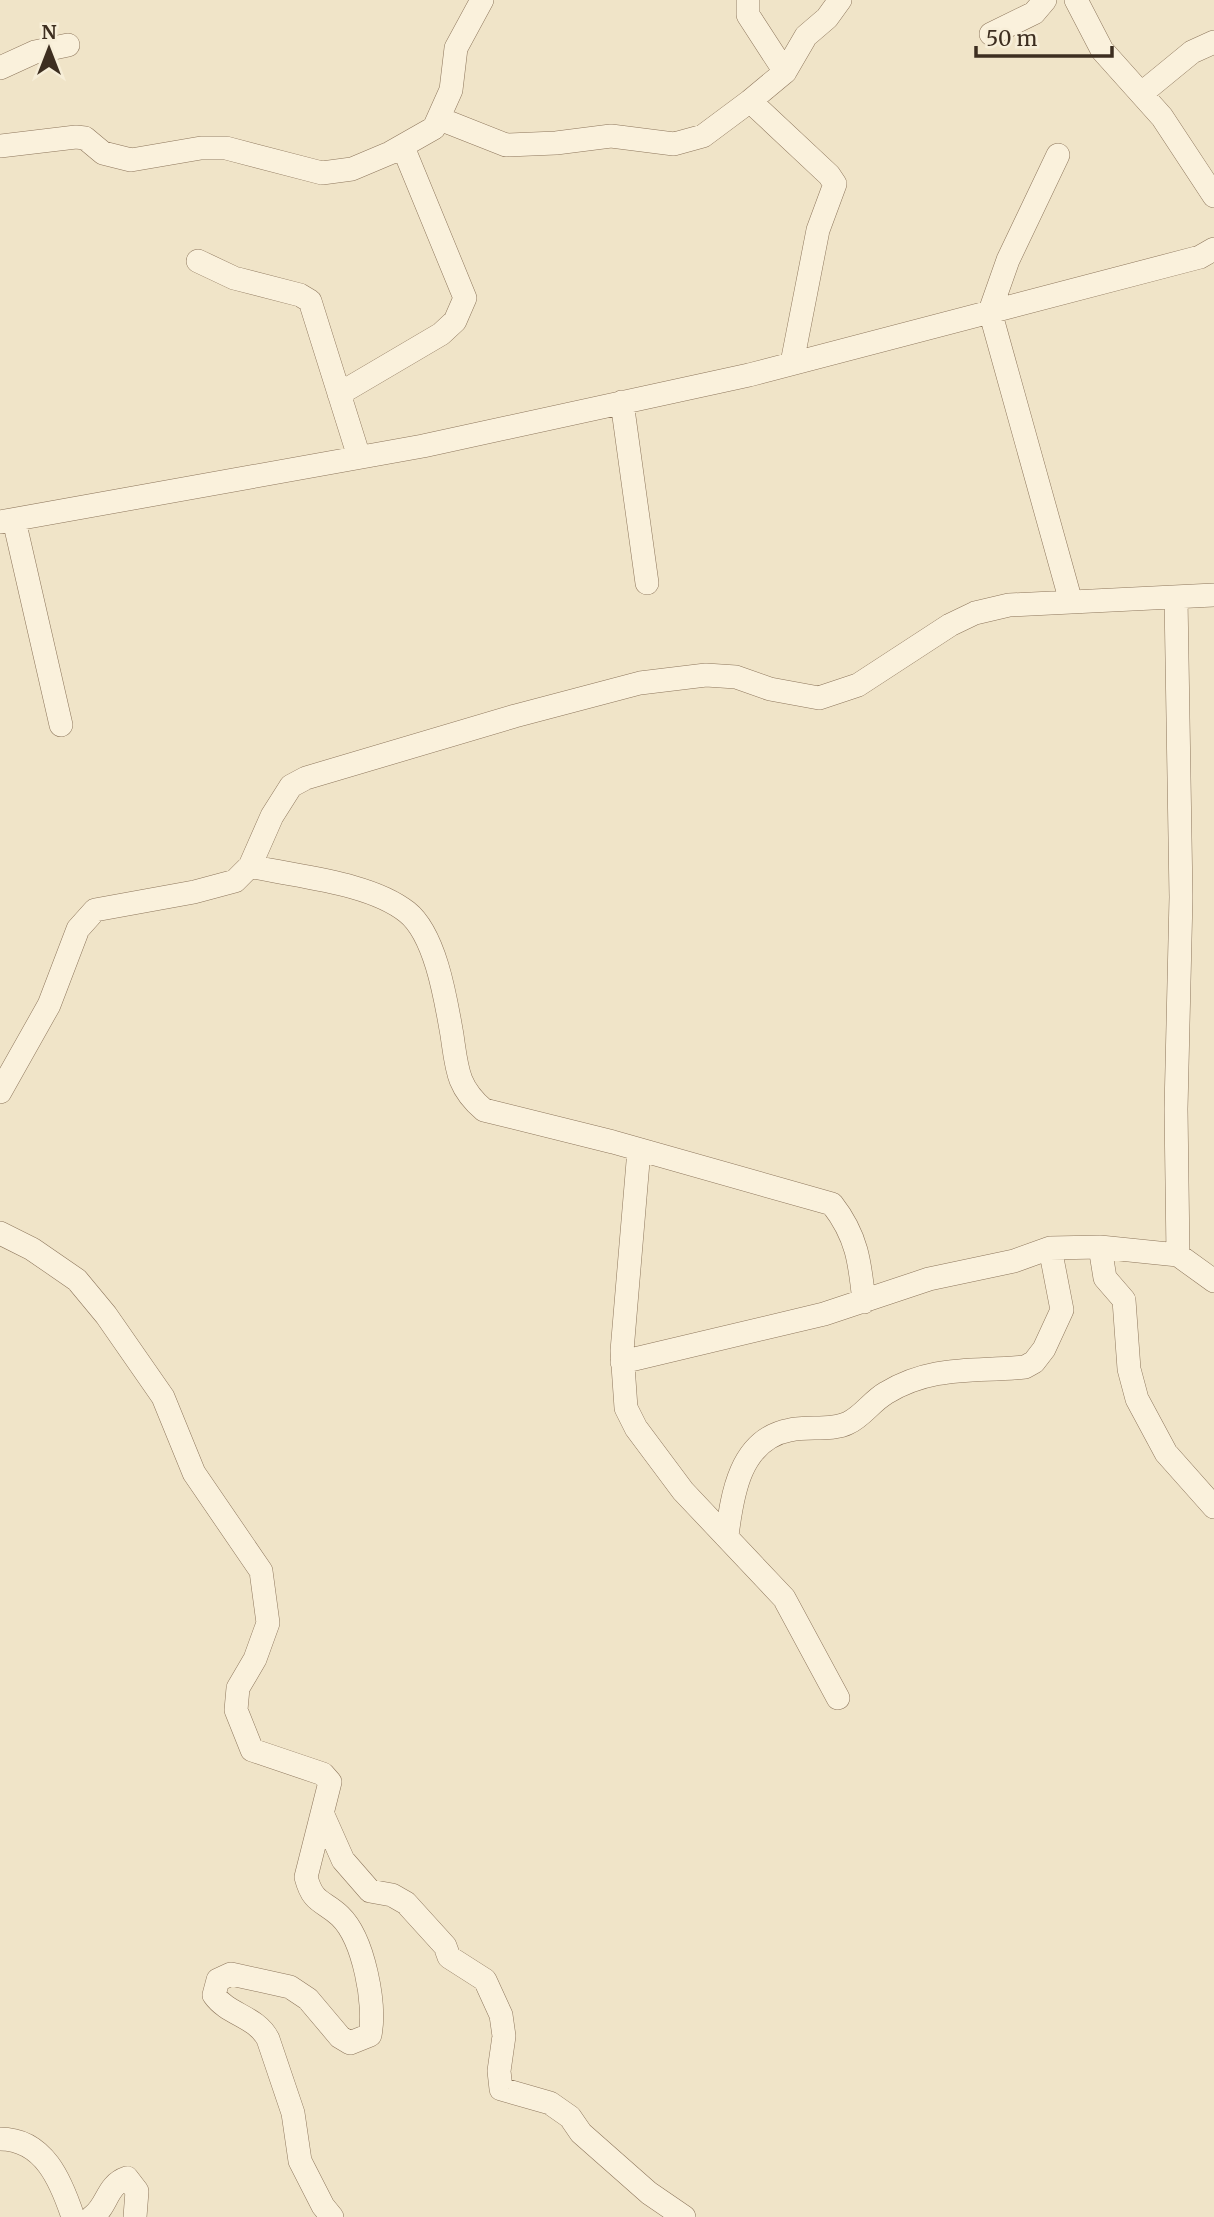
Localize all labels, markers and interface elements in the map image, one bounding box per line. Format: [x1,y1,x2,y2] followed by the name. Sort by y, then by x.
[14,14,84,84] north arrow
[976,14,1112,58] scale bar
[41,20,57,44] text: N
[986,25,1037,52] text: 50 m

